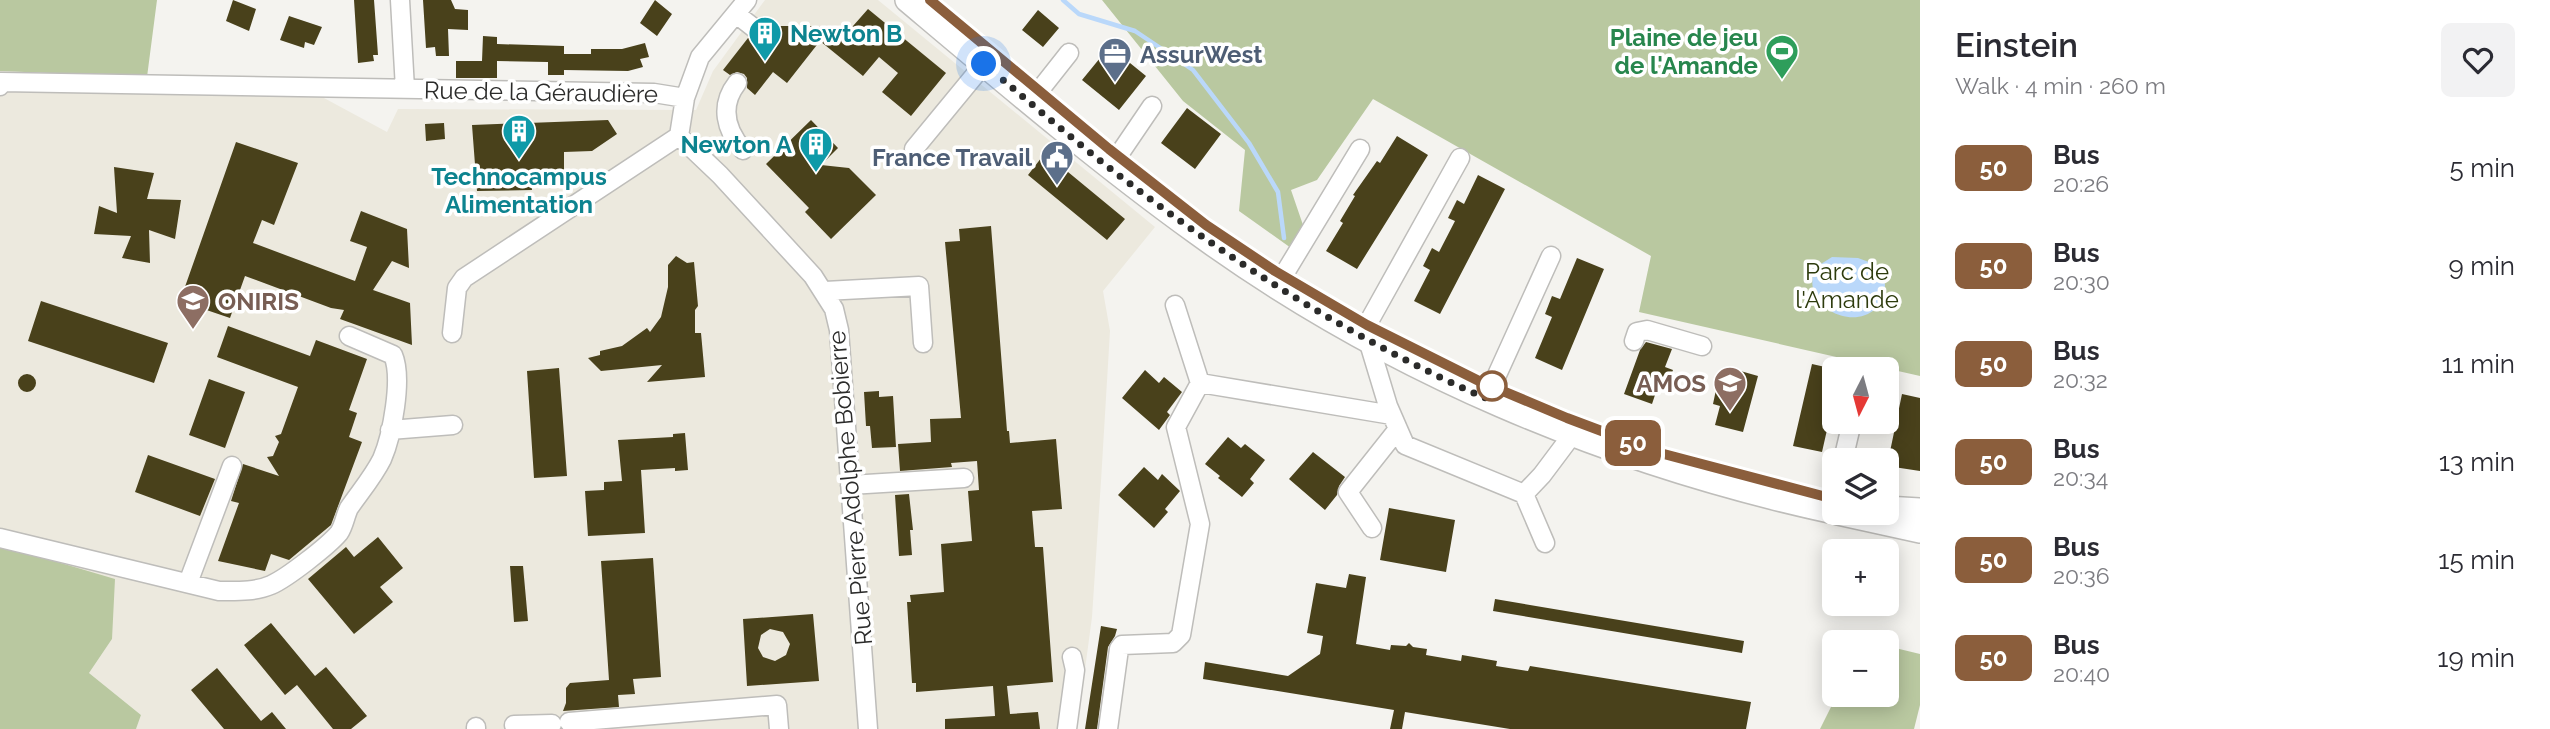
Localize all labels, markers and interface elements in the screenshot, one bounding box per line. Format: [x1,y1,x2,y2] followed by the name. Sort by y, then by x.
[746,14,784,63] building icon: Newton B
[790,19,902,48] place label: Newton B
[1610,23,1758,80] place label: Plaine de jeu de l'Amande
[2441,23,2515,97] button: heart
[1955,26,2078,65] text: Einstein
[1763,32,1801,81] sports icon: Plaine de jeu de l'Amande
[1096,35,1134,84] office icon: AssurWest
[1140,40,1263,69] place label: AssurWest
[966,46,1001,81] your location
[1955,72,2166,99] text: Walk · 4 min · 260 m
[424,75,658,109] street label: Rue de la Géraudière
[500,112,538,161] building icon: Technocampus Alimentation
[797,125,835,174] building icon: Newton A
[681,130,793,159] place label: Newton A
[1038,138,1076,187] public building icon: France Travail
[2053,140,2100,170] text: Bus
[872,143,1032,172] place label: France Travail
[1979,153,2008,182] text: 50
[2449,153,2515,183] text: 5 min
[431,162,607,219] place label: Technocampus Alimentation
[2053,170,2109,197] text: 20:26
[2053,238,2100,268] text: Bus
[1979,251,2008,280] text: 50
[2448,251,2515,281] text: 9 min
[1795,257,1899,314] park label: Parc de l'Amande
[2053,268,2110,295] text: 20:30
[174,282,212,331] school or university icon: ONIRIS
[218,287,299,316] place label: ONIRIS
[822,329,878,647] street label: Rue Pierre Adolphe Bobierre
[2053,336,2100,366] text: Bus
[1979,349,2008,378] text: 50
[2441,349,2515,379] text: 11 min
[1822,357,1899,434] north arrow
[1822,357,1899,707] map controls
[1711,364,1749,413] school or university icon: AMOS
[2053,366,2108,393] text: 20:32
[1636,369,1706,398] place label: AMOS
[1477,371,1507,401] unlabelled marker
[1602,420,1664,466] line badge: 50
[1619,428,1647,457] text: 50
[2053,434,2100,464] text: Bus
[1979,447,2008,476] text: 50
[2439,447,2515,477] text: 13 min
[1822,448,1899,525] button: layers
[2053,464,2108,491] text: 20:34
[2053,532,2100,562] text: Bus
[1822,539,1899,616] button: +
[1979,545,2008,574] text: 50
[2438,545,2515,575] text: 15 min
[2053,562,2110,589] text: 20:36
[1822,630,1899,707] button: −
[2053,630,2100,660] text: Bus
[1979,643,2008,672] text: 50
[2437,643,2515,673] text: 19 min
[2053,660,2110,687] text: 20:40

